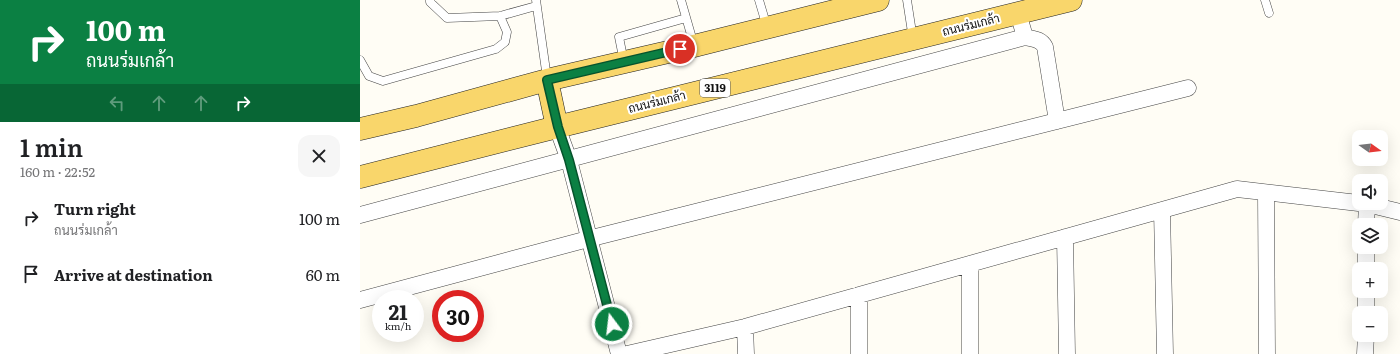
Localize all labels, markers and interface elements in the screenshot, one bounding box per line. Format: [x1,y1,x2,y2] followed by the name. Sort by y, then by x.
[86,8,166,50] text: 100 m
[940,8,1001,40] street label: ถนนร่มเกล้า
[20,16,72,68] icon: right
[663,32,697,66] pin
[669,38,691,60] icon: arrive
[86,46,174,73] text: ถนนร่มเกล้า
[700,79,730,97] road number: 3119
[626,85,687,117] street label: ถนนร่มเกล้า
[106,92,128,114] icon: left
[148,92,170,114] icon: ahead
[190,92,212,114] icon: ahead
[232,92,254,114] icon: right
[20,129,83,164] text: 1 min
[1352,130,1388,166] north arrow
[1352,130,1388,342] map controls
[298,135,340,177] button: close
[20,162,95,181] text: 160 m · 22:52
[1352,174,1388,210] button: sound
[54,197,136,220] text: Turn right
[20,207,42,229] icon: right
[299,207,340,230] text: 100 m
[1352,218,1388,254] button: layers
[54,220,118,239] text: ถนนร่มเกล้า
[1352,262,1388,298] button: +
[20,263,42,285] icon: arrive
[54,263,213,286] text: Arrive at destination
[306,263,340,286] text: 60 m
[432,290,484,342] speed limit sign: 30
[388,296,408,326] text: 21
[591,303,633,345] position arrow
[1352,306,1388,342] button: −
[385,318,411,333] text: km/h

